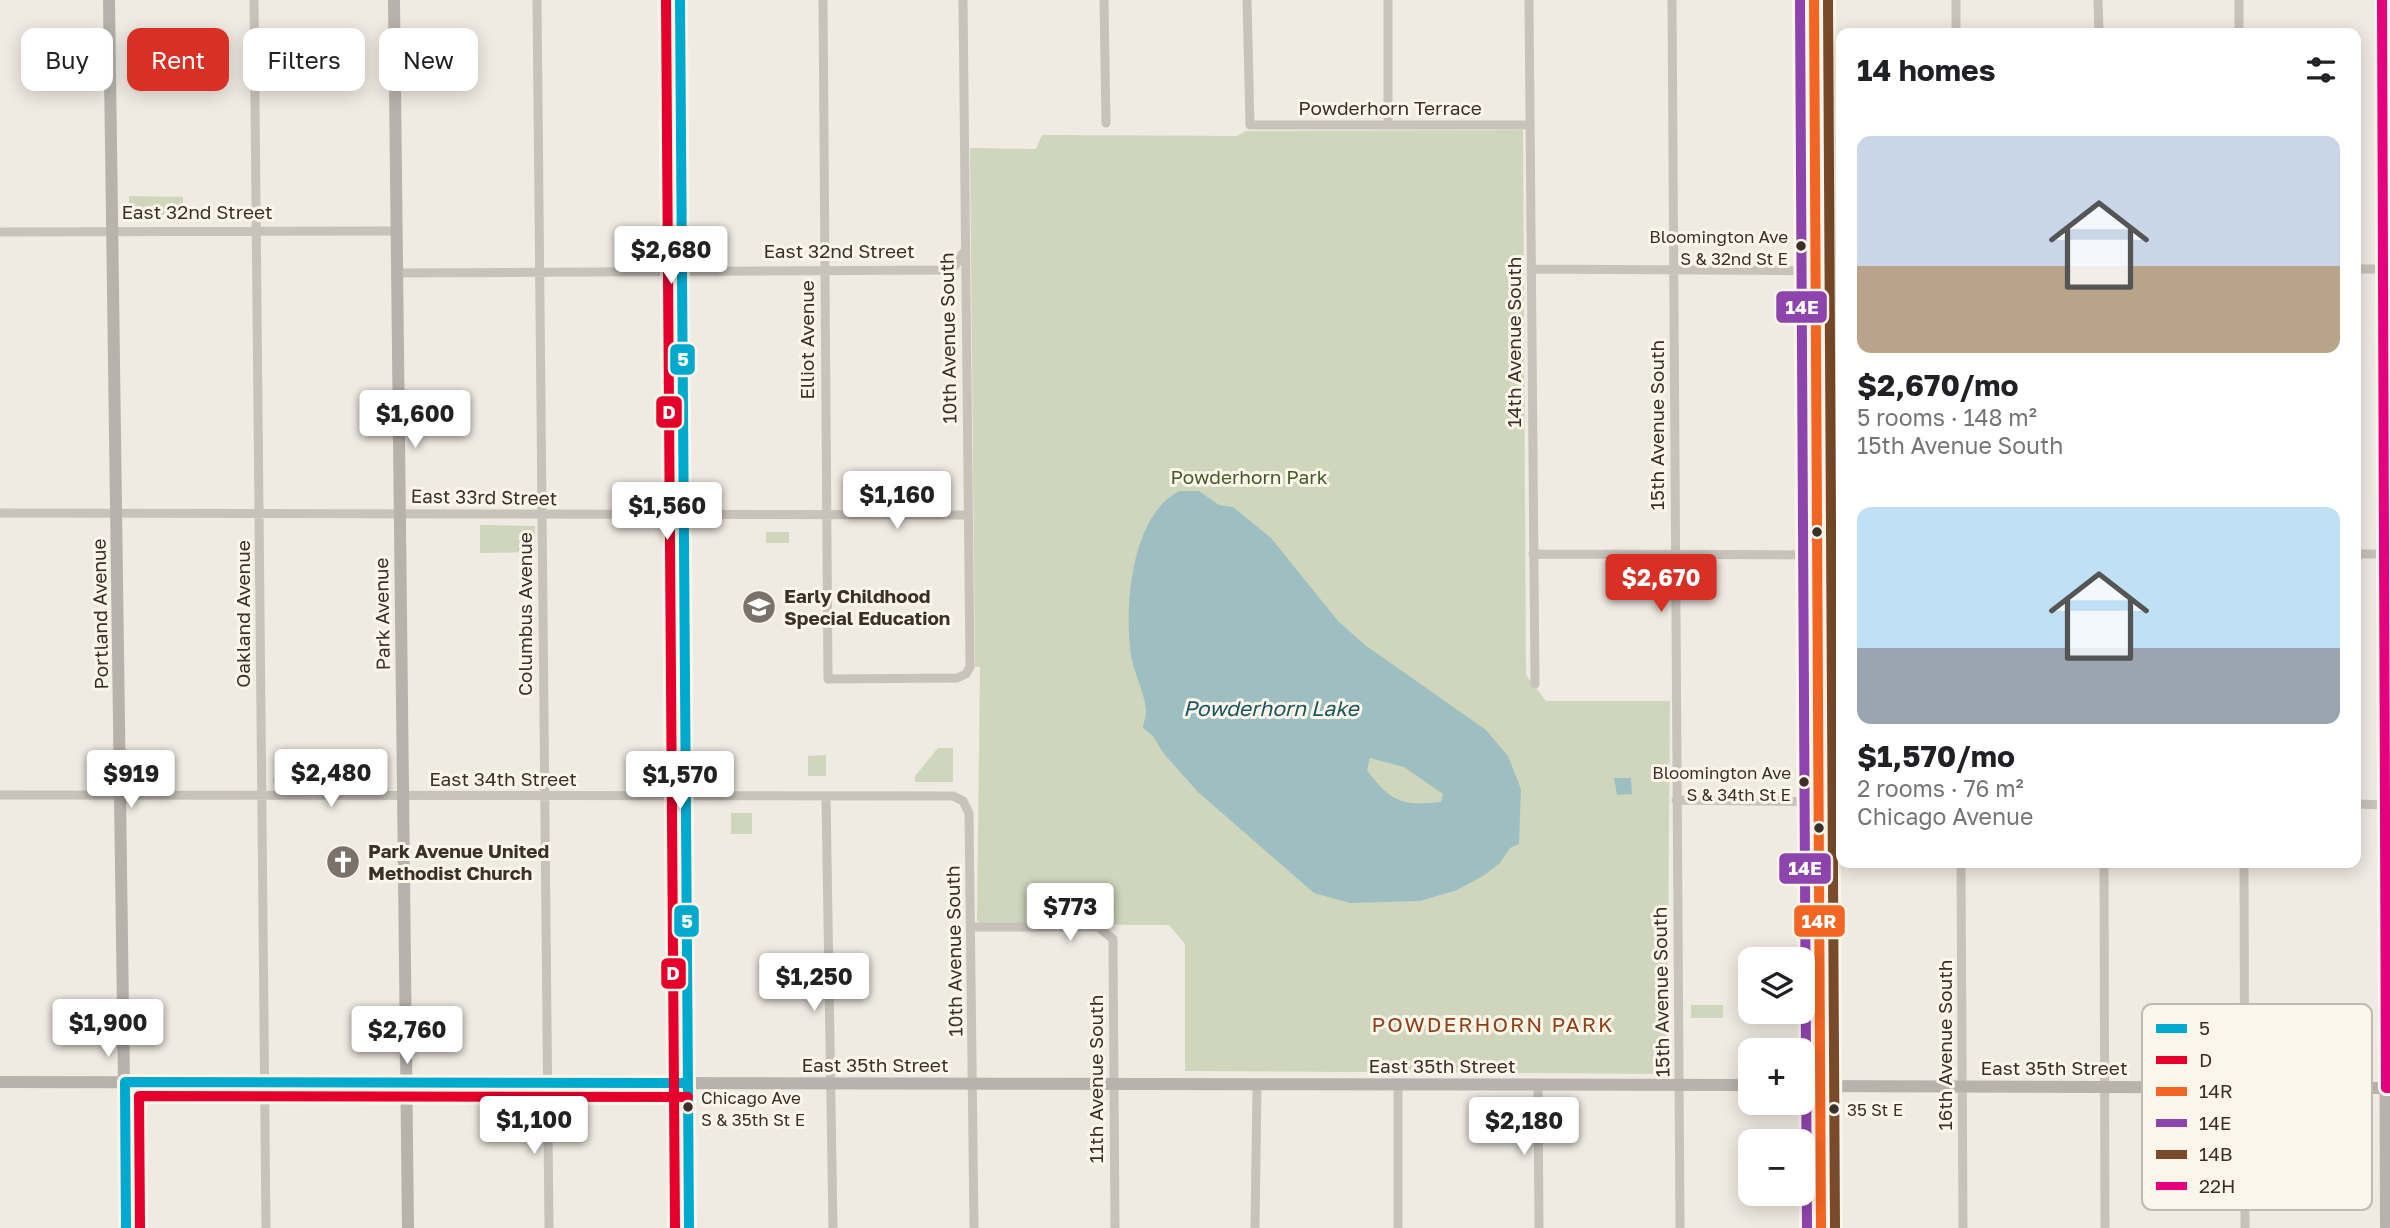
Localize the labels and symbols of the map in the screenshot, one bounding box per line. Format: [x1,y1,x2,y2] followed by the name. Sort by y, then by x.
[1298,96,1482,119] street label: Powderhorn Terrace
[121,200,273,223] street label: East 32nd Street
[614,226,728,286] pin: $2,680
[1649,226,1788,269] place label: Bloomington Ave S & 32nd St E
[763,239,915,262] street label: East 32nd Street
[1794,239,1808,253] marker: Bloomington Ave S & 32nd St E
[935,252,960,424] street label: 10th Avenue South
[1502,256,1525,428] street label: 14th Avenue South
[795,280,818,400] street label: Elliot Avenue
[1775,290,1828,324] line badge: 14E
[1785,295,1819,318] text: 14E
[1645,340,1668,510] street label: 15th Avenue South
[669,343,696,376] line badge: 5
[677,347,689,370] text: 5
[358,391,472,450] pin: $1,600
[655,395,683,429] line badge: D
[662,400,676,423] text: D
[1171,465,1328,488] park label: Powderhorn Park
[840,472,954,531] pin: $1,160
[610,482,724,542] pin: $1,560
[410,484,558,509] street label: East 33rd Street
[1810,525,1824,539] unlabelled marker
[513,532,536,696] street label: Columbus Avenue
[87,538,112,690] street label: Portland Avenue
[231,540,254,688] street label: Oakland Avenue
[1604,554,1718,614] pin: $2,670
[369,557,394,671] street label: Park Avenue
[784,584,950,629] place label: Early Childhood Special Education
[740,588,778,626] school or university icon: Early Childhood Special Education
[1183,695,1361,721] water label: Powderhorn Lake
[90,750,172,810] pin: $919
[274,750,388,809] pin: $2,480
[623,752,737,811] pin: $1,570
[1652,762,1791,805] place label: Bloomington Ave S & 34th St E
[429,767,577,790] street label: East 34th Street
[1797,775,1811,789] marker: Bloomington Ave S & 34th St E
[1812,821,1826,835] unlabelled marker
[368,839,549,884] place label: Park Avenue United Methodist Church
[324,843,362,881] church icon: Park Avenue United Methodist Church
[1778,852,1832,885] line badge: 14E
[1788,856,1822,879] text: 14E
[941,865,966,1037] street label: 10th Avenue South
[1029,884,1111,943] pin: $773
[673,904,700,938] line badge: 5
[1793,904,1846,938] line badge: 14R
[1648,907,1673,1077] street label: 15th Avenue South
[681,909,693,932] text: 5
[1802,909,1836,932] text: 14R
[757,954,871,1013] pin: $1,250
[660,957,687,990] line badge: D
[1933,960,1956,1130] street label: 16th Avenue South
[666,961,680,984] text: D
[1084,995,1107,1163] street label: 11th Avenue South
[51,1000,165,1059] pin: $1,900
[2142,1004,2372,1210] legend
[350,1006,464,1066] pin: $2,760
[1372,1011,1614,1037] district label: POWDERHORN PARK
[2199,1016,2210,1039] text: 5
[2199,1048,2212,1071] text: D
[802,1053,948,1076] street label: East 35th Street
[1369,1054,1515,1077] street label: East 35th Street
[1981,1056,2127,1079] street label: East 35th Street
[2199,1079,2233,1102] text: 14R
[701,1087,805,1130] place label: Chicago Ave S & 35th St E
[477,1096,591,1156] pin: $1,100
[1467,1098,1581,1157] pin: $2,180
[1847,1099,1903,1120] place label: 35 St E
[681,1100,695,1114] marker: Chicago Ave S & 35th St E
[1827,1102,1841,1116] marker: 35 St E
[2199,1111,2231,1134] text: 14E
[2199,1142,2233,1165] text: 14B
[2199,1174,2235,1197] text: 22H

